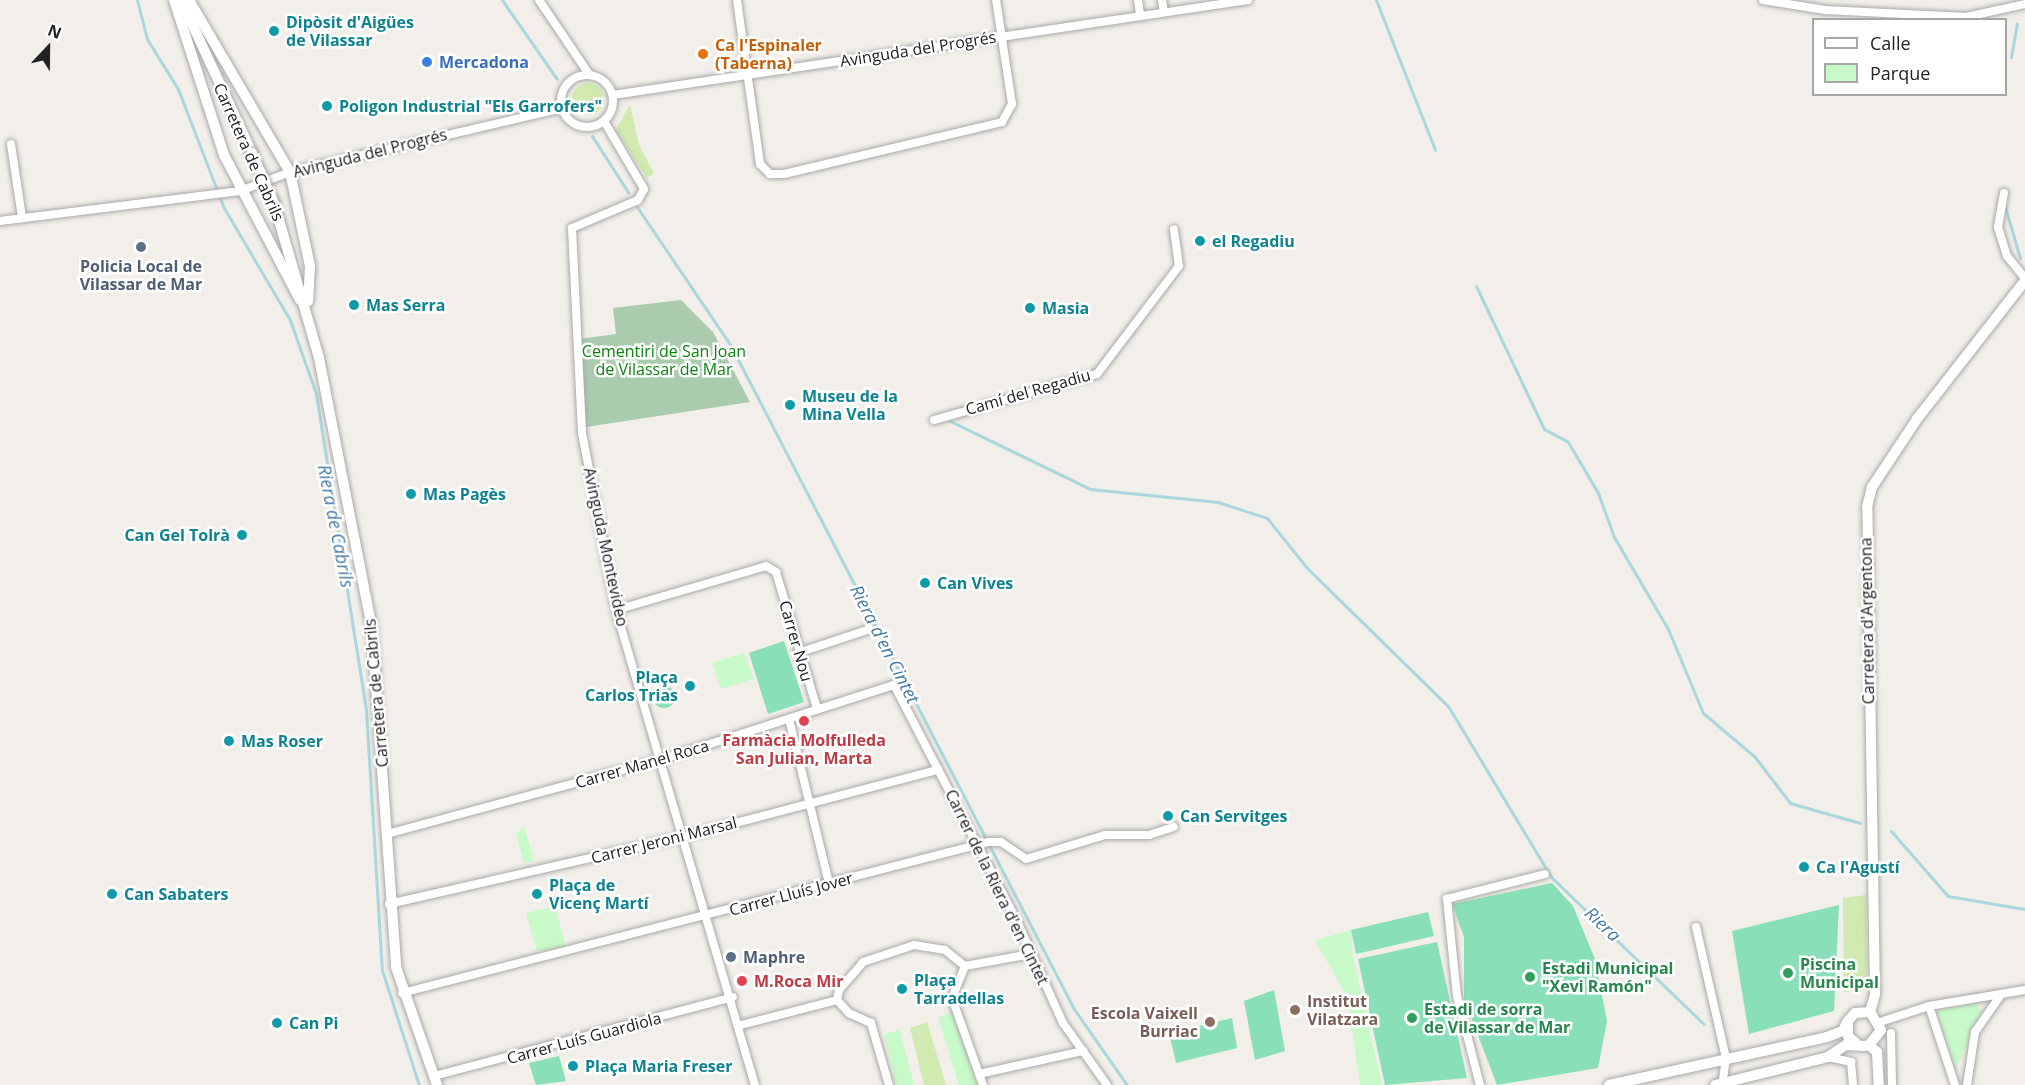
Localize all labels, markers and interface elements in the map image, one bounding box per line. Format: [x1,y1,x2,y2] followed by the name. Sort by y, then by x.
[286,12,414,50] place label: Dipòsit d'Aigües de Vilassar
[18,18,78,78] north arrow
[1812,18,2007,96] legend
[45,19,65,44] text: N
[267,24,281,38] marker: Dipòsit d'Aigües de Vilassar
[839,27,997,71] street label: Avinguda del Progrés
[1870,31,1911,55] text: Calle
[715,35,822,73] place label: Ca l'Espinaler (Taberna)
[696,47,710,61] marker: Ca l'Espinaler (Taberna)
[439,52,529,72] place label: Mercadona
[420,55,434,69] marker: Mercadona
[1870,61,1930,85] text: Parque
[210,80,288,224] street label: Carretera de Cabrils
[339,96,602,116] place label: Poligon Industrial "Els Garrofers"
[320,99,334,113] marker: Poligon Industrial "Els Garrofers"
[291,125,449,181] street label: Avinguda del Progrés
[1212,231,1295,251] place label: el Regadiu
[1193,234,1207,248] marker: el Regadiu
[134,240,148,254] marker: Policia Local de Vilassar de Mar
[80,256,202,294] place label: Policia Local de Vilassar de Mar
[366,295,445,315] place label: Mas Serra
[347,298,361,312] marker: Mas Serra
[1042,298,1089,318] place label: Masia
[1023,301,1037,315] marker: Masia
[582,341,746,379] park label: Cementiri de San Joan de Vilassar de Mar
[963,365,1093,419] street label: Camí del Regadiu
[802,386,898,424] place label: Museu de la Mina Vella
[783,398,797,412] marker: Museu de la Mina Vella
[313,463,359,589] water label: Riera de Cabrils
[580,466,632,628] street label: Avinguda Montevideo
[423,484,506,504] place label: Mas Pagès
[404,487,418,501] marker: Mas Pagès
[124,525,230,545] place label: Can Gel Tolrà
[235,528,249,542] marker: Can Gel Tolrà
[1856,537,1878,705] street label: Carretera d'Argentona
[937,573,1013,593] place label: Can Vives
[918,576,932,590] marker: Can Vives
[846,581,924,707] water label: Riera d'en Cintet
[775,598,817,684] street label: Carrer Nou
[360,618,392,768] street label: Carretera de Cabrils
[585,667,678,705] place label: Plaça Carlos Trias
[683,679,697,693] marker: Plaça Carlos Trias
[797,714,811,728] marker: Farmàcia Molfulleda San Julian, Marta
[722,730,886,768] place label: Farmàcia Molfulleda San Julian, Marta
[241,731,323,751] place label: Mas Roser
[222,734,236,748] marker: Mas Roser
[573,736,711,792] street label: Carrer Manel Roca
[941,786,1053,988] street label: Carrer de la Riera d'en Cintet
[1180,806,1287,826] place label: Can Servitges
[1161,809,1175,823] marker: Can Servitges
[589,813,739,867] street label: Carrer Jeroni Marsal
[1816,857,1900,877] place label: Ca l'Agustí
[1797,860,1811,874] marker: Ca l'Agustí
[727,868,855,920] street label: Carrer Lluís Jover
[549,875,649,913] place label: Plaça de Vicenç Martí
[124,884,228,904] place label: Can Sabaters
[105,887,119,901] marker: Can Sabaters
[530,887,544,901] marker: Plaça de Vicenç Martí
[1581,902,1625,946] water label: Riera
[743,947,805,967] place label: Maphre
[724,950,738,964] marker: Maphre
[1800,954,1879,992] place label: Piscina Municipal
[1542,958,1673,996] place label: Estadi Municipal "Xevi Ramón"
[1781,966,1795,980] marker: Piscina Municipal
[914,970,1004,1008] place label: Plaça Tarradellas
[1523,970,1537,984] marker: Estadi Municipal "Xevi Ramón"
[754,971,843,991] place label: M.Roca Mir
[735,974,749,988] marker: M.Roca Mir
[895,982,909,996] marker: Plaça Tarradellas
[1307,991,1378,1029] place label: Institut Vilatzara
[1424,999,1570,1037] place label: Estadi de sorra de Vilassar de Mar
[1091,1003,1198,1041] place label: Escola Vaixell Burriac
[1288,1003,1302,1017] marker: Institut Vilatzara
[505,1008,663,1068] street label: Carrer Luís Guardiola
[1405,1011,1419,1025] marker: Estadi de sorra de Vilassar de Mar
[289,1013,338,1033] place label: Can Pi
[1203,1015,1217,1029] marker: Escola Vaixell Burriac
[270,1016,284,1030] marker: Can Pi
[585,1056,733,1076] place label: Plaça Maria Freser
[566,1059,580,1073] marker: Plaça Maria Freser

